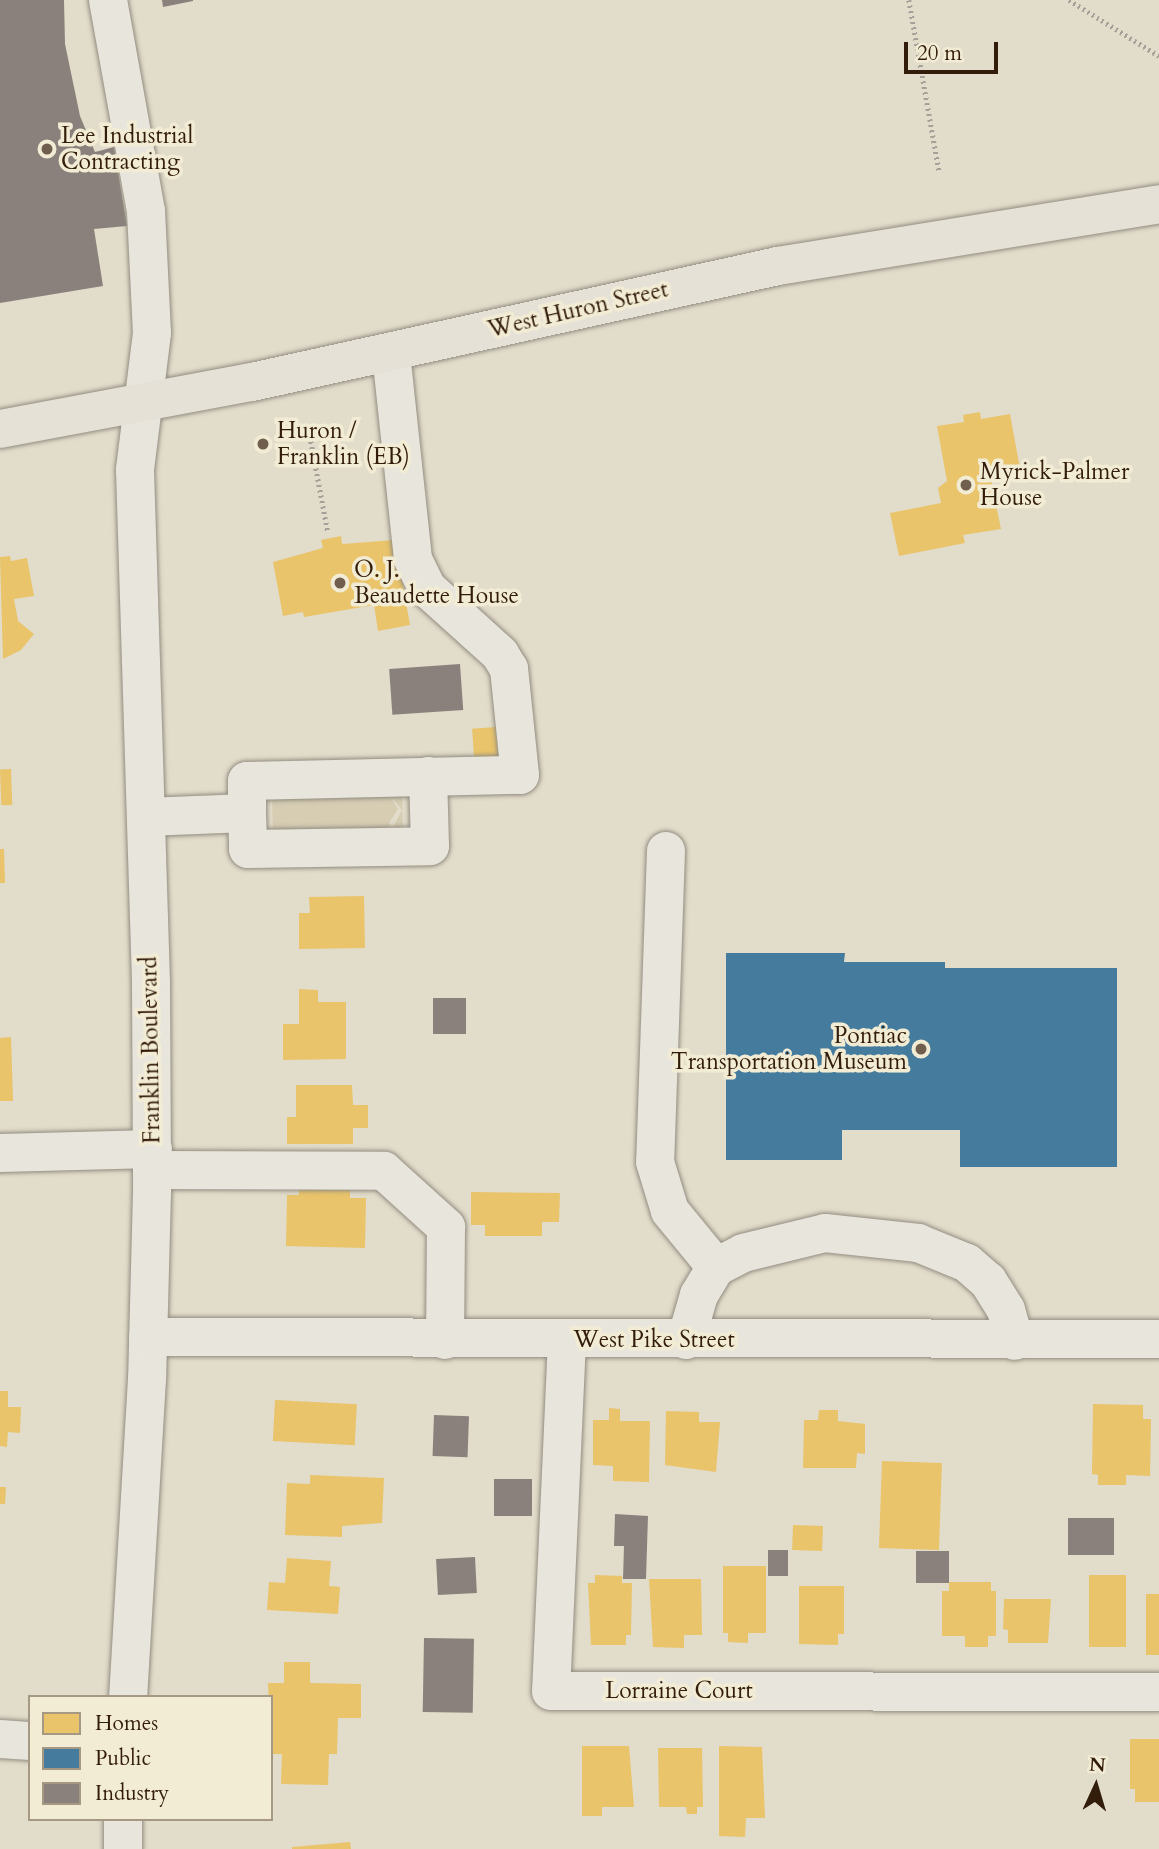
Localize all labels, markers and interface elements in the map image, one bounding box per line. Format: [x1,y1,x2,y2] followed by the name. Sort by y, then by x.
[907,28,1002,72] scale bar
[917,39,962,68] text: 20 m
[61,122,193,176] place label: Lee Industrial Contracting
[39,141,55,157] marker: Lee Industrial Contracting
[485,276,671,344] street label: West Huron Street
[277,417,410,471] place label: Huron / Franklin (EB)
[255,436,271,452] marker: Huron / Franklin (EB)
[980,458,1129,512] place label: Myrick-Palmer House
[958,477,974,493] marker: Myrick-Palmer House
[354,556,519,610] place label: O. J. Beaudette House
[332,575,348,591] marker: O. J. Beaudette House
[136,956,166,1144] street label: Franklin Boulevard
[671,1022,907,1076] place label: Pontiac Transportation Museum
[913,1041,929,1057] marker: Pontiac Transportation Museum
[573,1326,735,1354] street label: West Pike Street
[605,1677,753,1705] street label: Lorraine Court
[28,1695,273,1821] legend
[95,1709,158,1738] text: Homes
[95,1744,151,1773] text: Public
[1061,1751,1131,1821] north arrow
[1088,1752,1107,1779] text: N
[95,1779,169,1808] text: Industry

